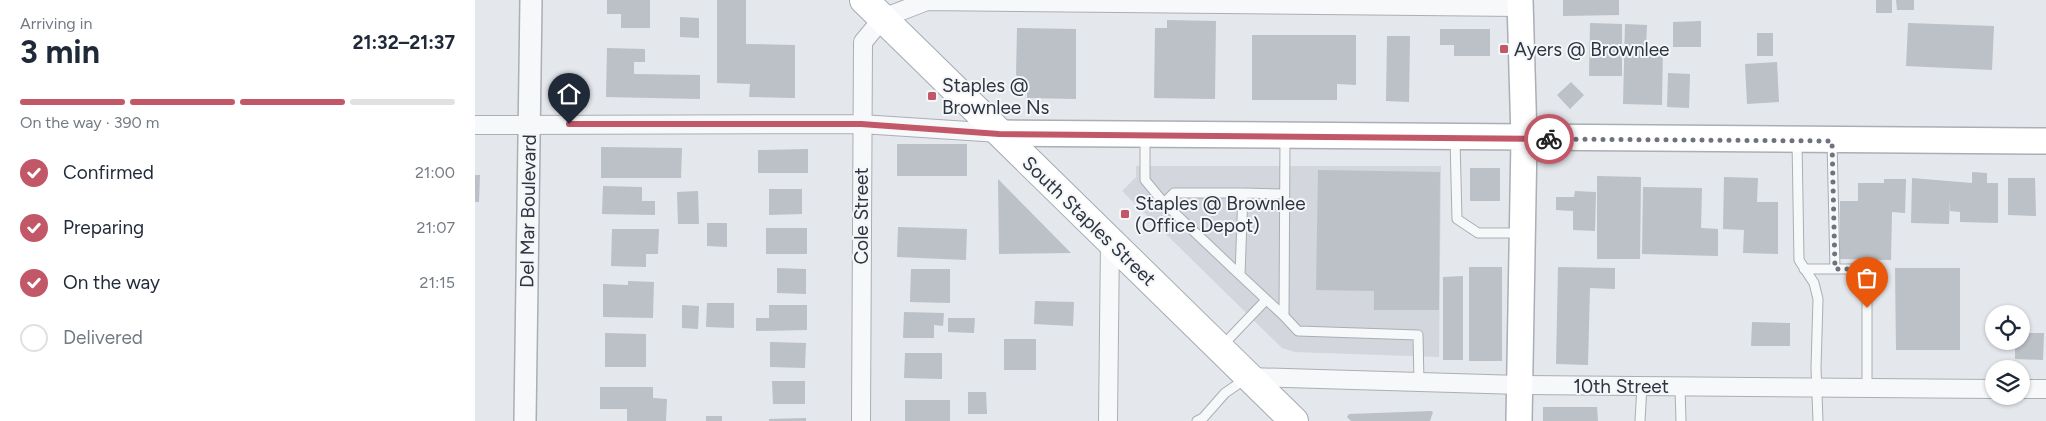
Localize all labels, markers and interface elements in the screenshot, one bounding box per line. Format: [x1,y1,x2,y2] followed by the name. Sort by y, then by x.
[20,14,92,33] text: Arriving in
[352,31,455,54] text: 21:32–21:37
[20,33,100,71] text: 3 min
[1514,38,1669,61] place label: Ayers @ Brownlee
[1498,43,1510,55] marker: Ayers @ Brownlee
[548,73,590,124] pin
[942,74,1050,119] place label: Staples @ Brownlee Ns
[555,80,583,108] icon: home
[926,90,938,102] marker: Staples @ Brownlee Ns
[20,113,159,132] text: On the way · 390 m
[1524,114,1574,164] courier
[1535,125,1563,153] icon: bike
[515,134,541,288] street label: Del Mar Boulevard
[1017,151,1161,291] street label: South Staples Street
[20,159,48,187] icon: check
[63,161,154,184] text: Confirmed
[415,163,455,182] text: 21:00
[850,167,873,265] street label: Cole Street
[1135,192,1306,237] place label: Staples @ Brownlee (Office Depot)
[1119,208,1131,220] marker: Staples @ Brownlee (Office Depot)
[20,214,48,242] icon: check
[63,216,144,239] text: Preparing
[417,218,455,237] text: 21:07
[1846,257,1888,308] pin
[1853,264,1881,292] icon: bag
[20,269,48,297] icon: check
[63,271,160,294] text: On the way
[420,273,455,292] text: 21:15
[1985,305,2030,405] map controls
[1985,305,2030,350] button: locate
[63,326,143,349] text: Delivered
[1985,360,2030,405] button: layers
[1573,375,1669,398] street label: 10th Street

